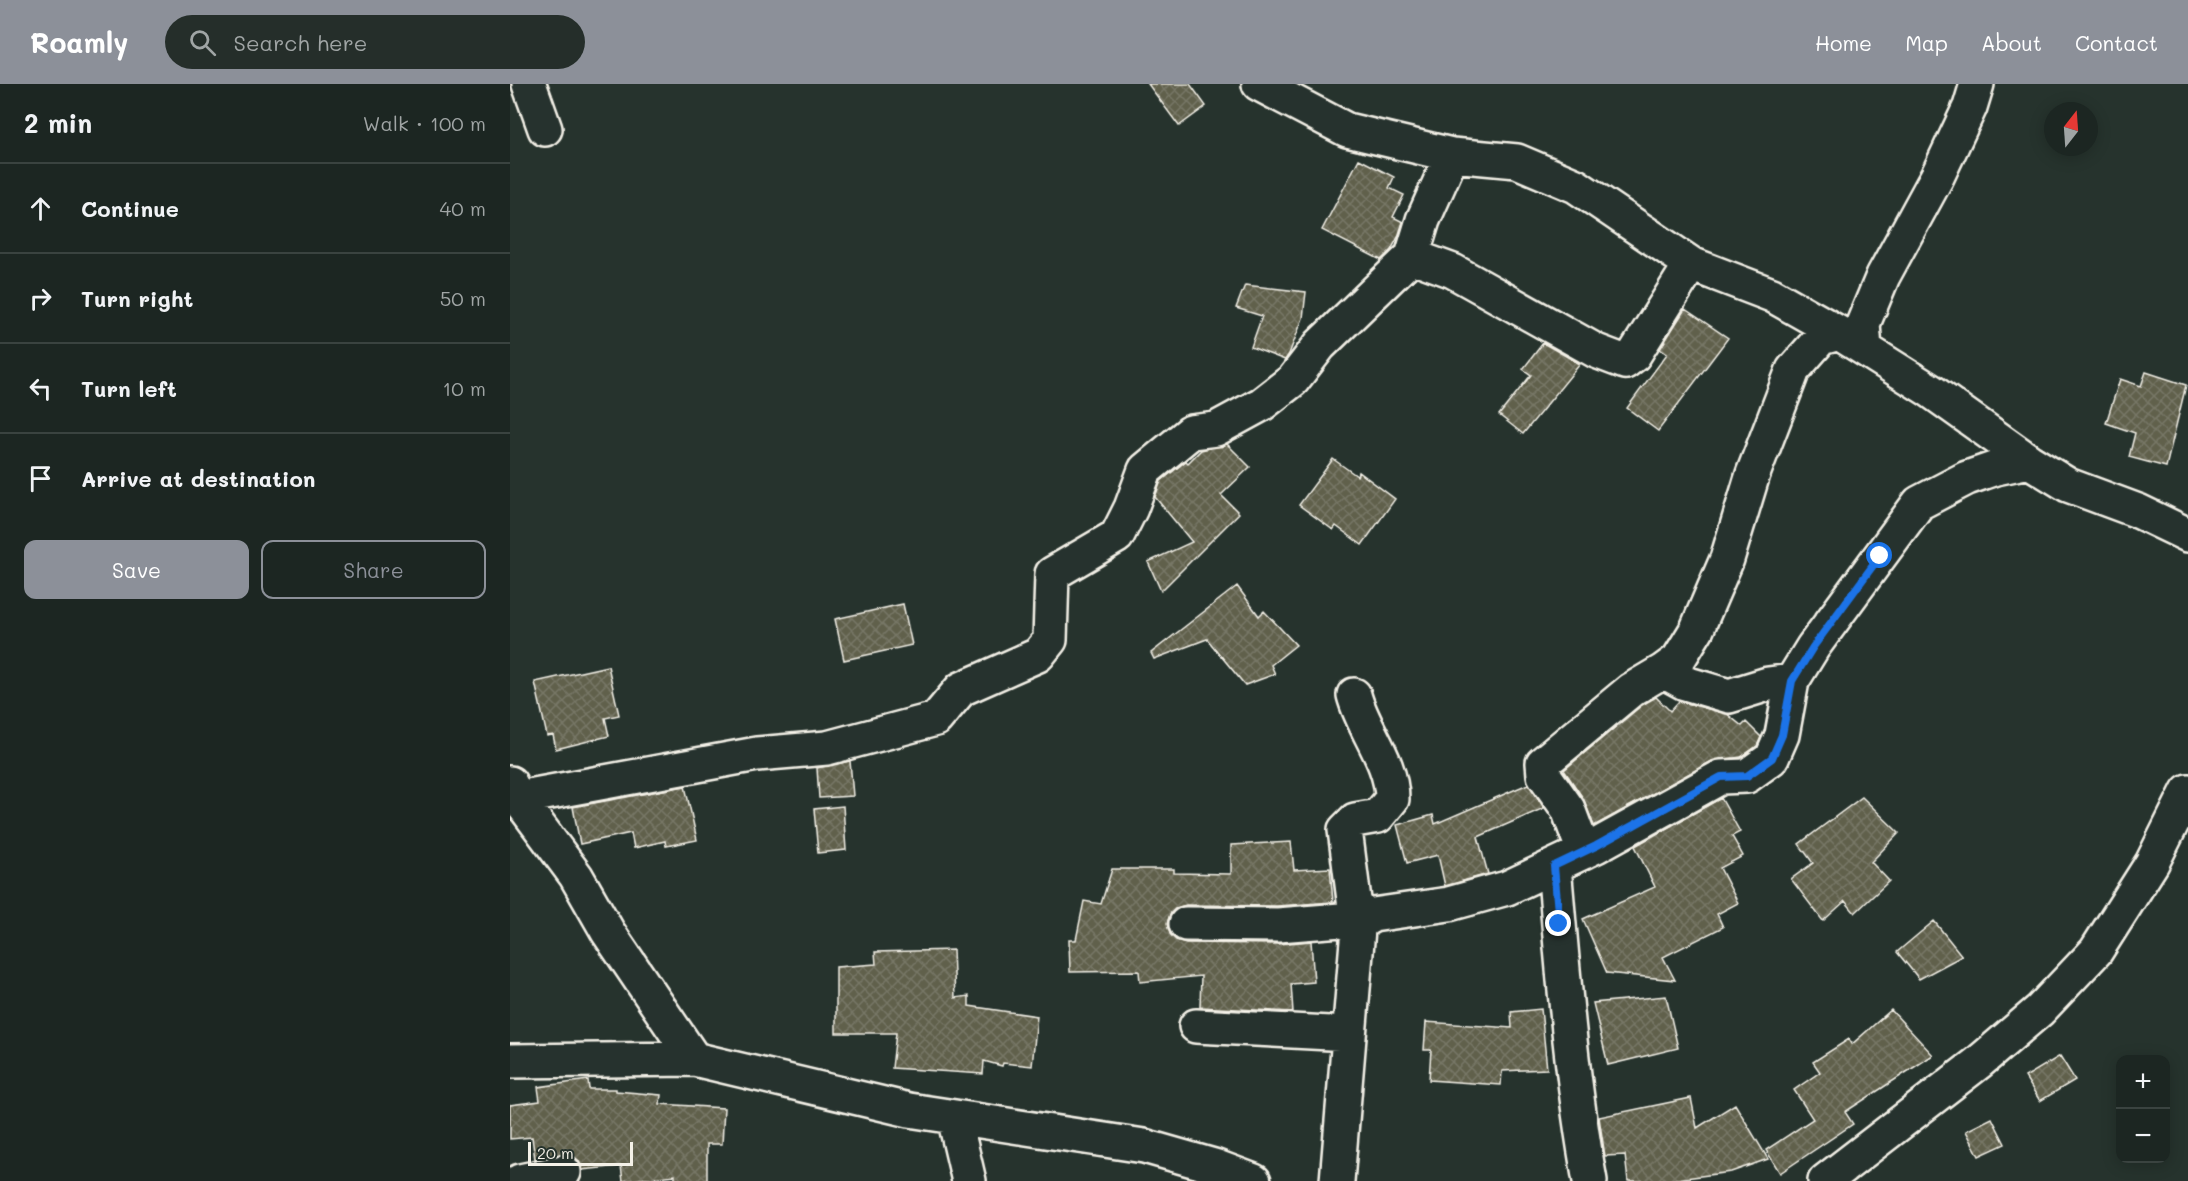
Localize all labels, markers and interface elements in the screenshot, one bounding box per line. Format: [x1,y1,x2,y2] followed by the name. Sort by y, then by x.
[165,15,585,69] search box
[30,24,129,60] text: Roamly
[186,26,219,59] icon: search
[234,28,367,57] text: Search here
[1815,29,1872,56] text: Home
[1905,29,1948,56] text: Map
[1981,29,2042,56] text: About
[2075,29,2158,56] text: Contact
[2044,102,2098,156] north arrow
[24,106,92,140] text: 2 min
[363,110,486,136] text: Walk · 100 m
[24,192,57,225] icon: ahead
[81,194,179,223] text: Continue
[440,195,486,221] text: 40 m
[24,282,57,315] icon: right
[81,284,193,313] text: Turn right
[440,285,486,311] text: 50 m
[24,372,57,405] icon: left
[81,374,177,403] text: Turn left
[442,375,486,401] text: 10 m
[24,462,57,495] icon: arrive
[81,464,316,493] text: Arrive at destination
[24,540,249,599] button: Save
[261,540,486,599] button: Share
[1866,542,1892,568] route start
[1545,910,1571,936] route end
[2116,1055,2170,1163] map controls
[2116,1055,2170,1109] button: +
[2116,1109,2170,1163] button: −
[528,1139,633,1166] scale bar
[537,1142,574,1163] text: 20 m

